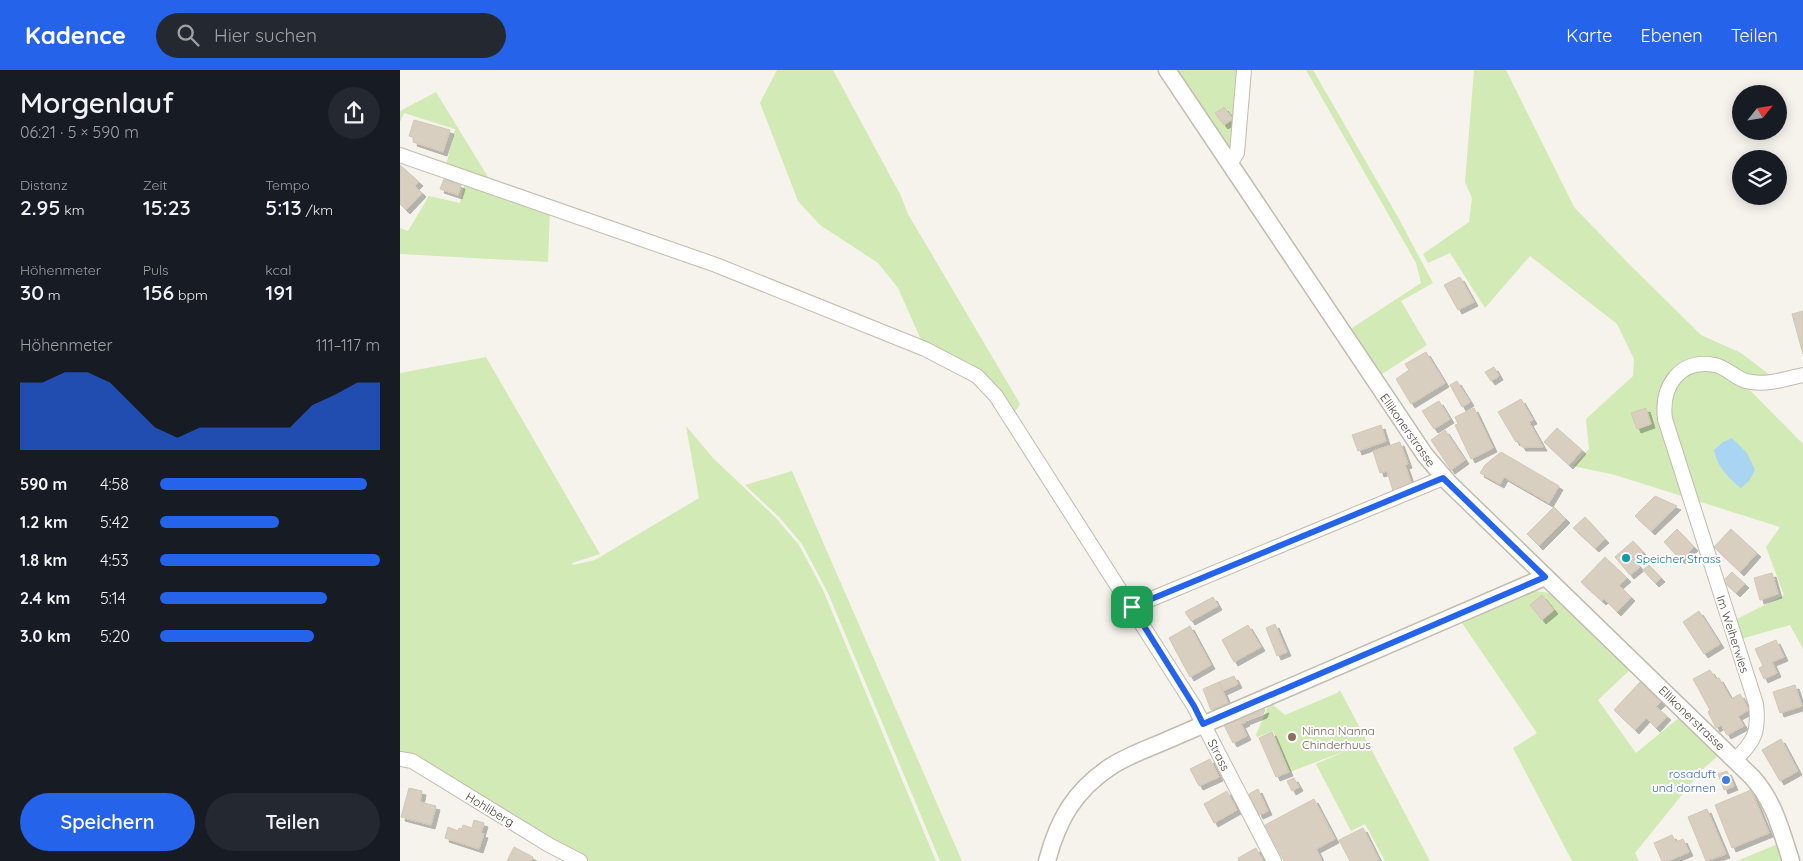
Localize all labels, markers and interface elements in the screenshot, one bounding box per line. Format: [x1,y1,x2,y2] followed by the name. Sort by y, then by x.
[156,13,506,58] search box
[25,20,126,50] text: Kadence
[174,21,202,49] icon: search
[214,23,317,47] text: Hier suchen
[1566,24,1612,47] text: Karte
[1640,24,1703,47] text: Ebenen
[1731,24,1778,47] text: Teilen
[20,85,174,120] text: Morgenlauf
[1732,85,1788,140] north arrow
[1732,85,1787,205] map controls
[328,87,380,139] button: share
[20,122,139,142] text: 06:21 · 5 × 590 m
[1732,150,1787,205] button: layers
[20,176,68,194] text: Distanz
[143,176,167,194] text: Zeit
[265,176,310,194] text: Tempo
[20,194,60,220] text: 2.95
[143,194,191,220] text: 15:23
[265,194,302,220] text: 5:13
[60,201,84,219] text: km
[302,201,333,219] text: /km
[20,261,101,279] text: Höhenmeter
[143,261,169,279] text: Puls
[265,261,291,279] text: kcal
[20,279,44,305] text: 30
[143,279,174,305] text: 156
[265,279,293,305] text: 191
[44,286,61,304] text: m
[174,286,208,304] text: bpm
[20,335,113,355] text: Höhenmeter
[316,335,380,355] text: 111–117 m
[1377,390,1439,470] street label: Ellikonerstrasse
[20,474,67,494] text: 590 m
[100,474,129,494] text: 4:58
[20,512,68,532] text: 1.2 km
[100,512,129,532] text: 5:42
[20,550,67,570] text: 1.8 km
[100,550,129,570] text: 4:53
[1636,551,1721,566] place label: Speicher Strass
[1620,552,1632,564] marker: Speicher Strass
[1111,586,1153,628] pin
[20,588,70,608] text: 2.4 km
[100,588,126,608] text: 5:14
[1118,593,1146,621] icon: arrive
[1713,593,1753,675] street label: Im Weiherwies
[20,626,71,646] text: 3.0 km
[100,626,130,646] text: 5:20
[1656,683,1728,753] street label: Ellikonerstrasse
[1302,723,1375,752] place label: Ninna Nanna Chinderhuus
[1286,731,1298,743] marker: Ninna Nanna Chinderhuus
[1205,737,1234,774] street label: Strass
[1652,766,1716,795] place label: rosaduft und dornen
[1720,774,1732,786] marker: rosaduft und dornen
[463,789,517,829] street label: Hohliberg
[20,793,195,851] button: Speichern
[205,793,380,851] button: Teilen

